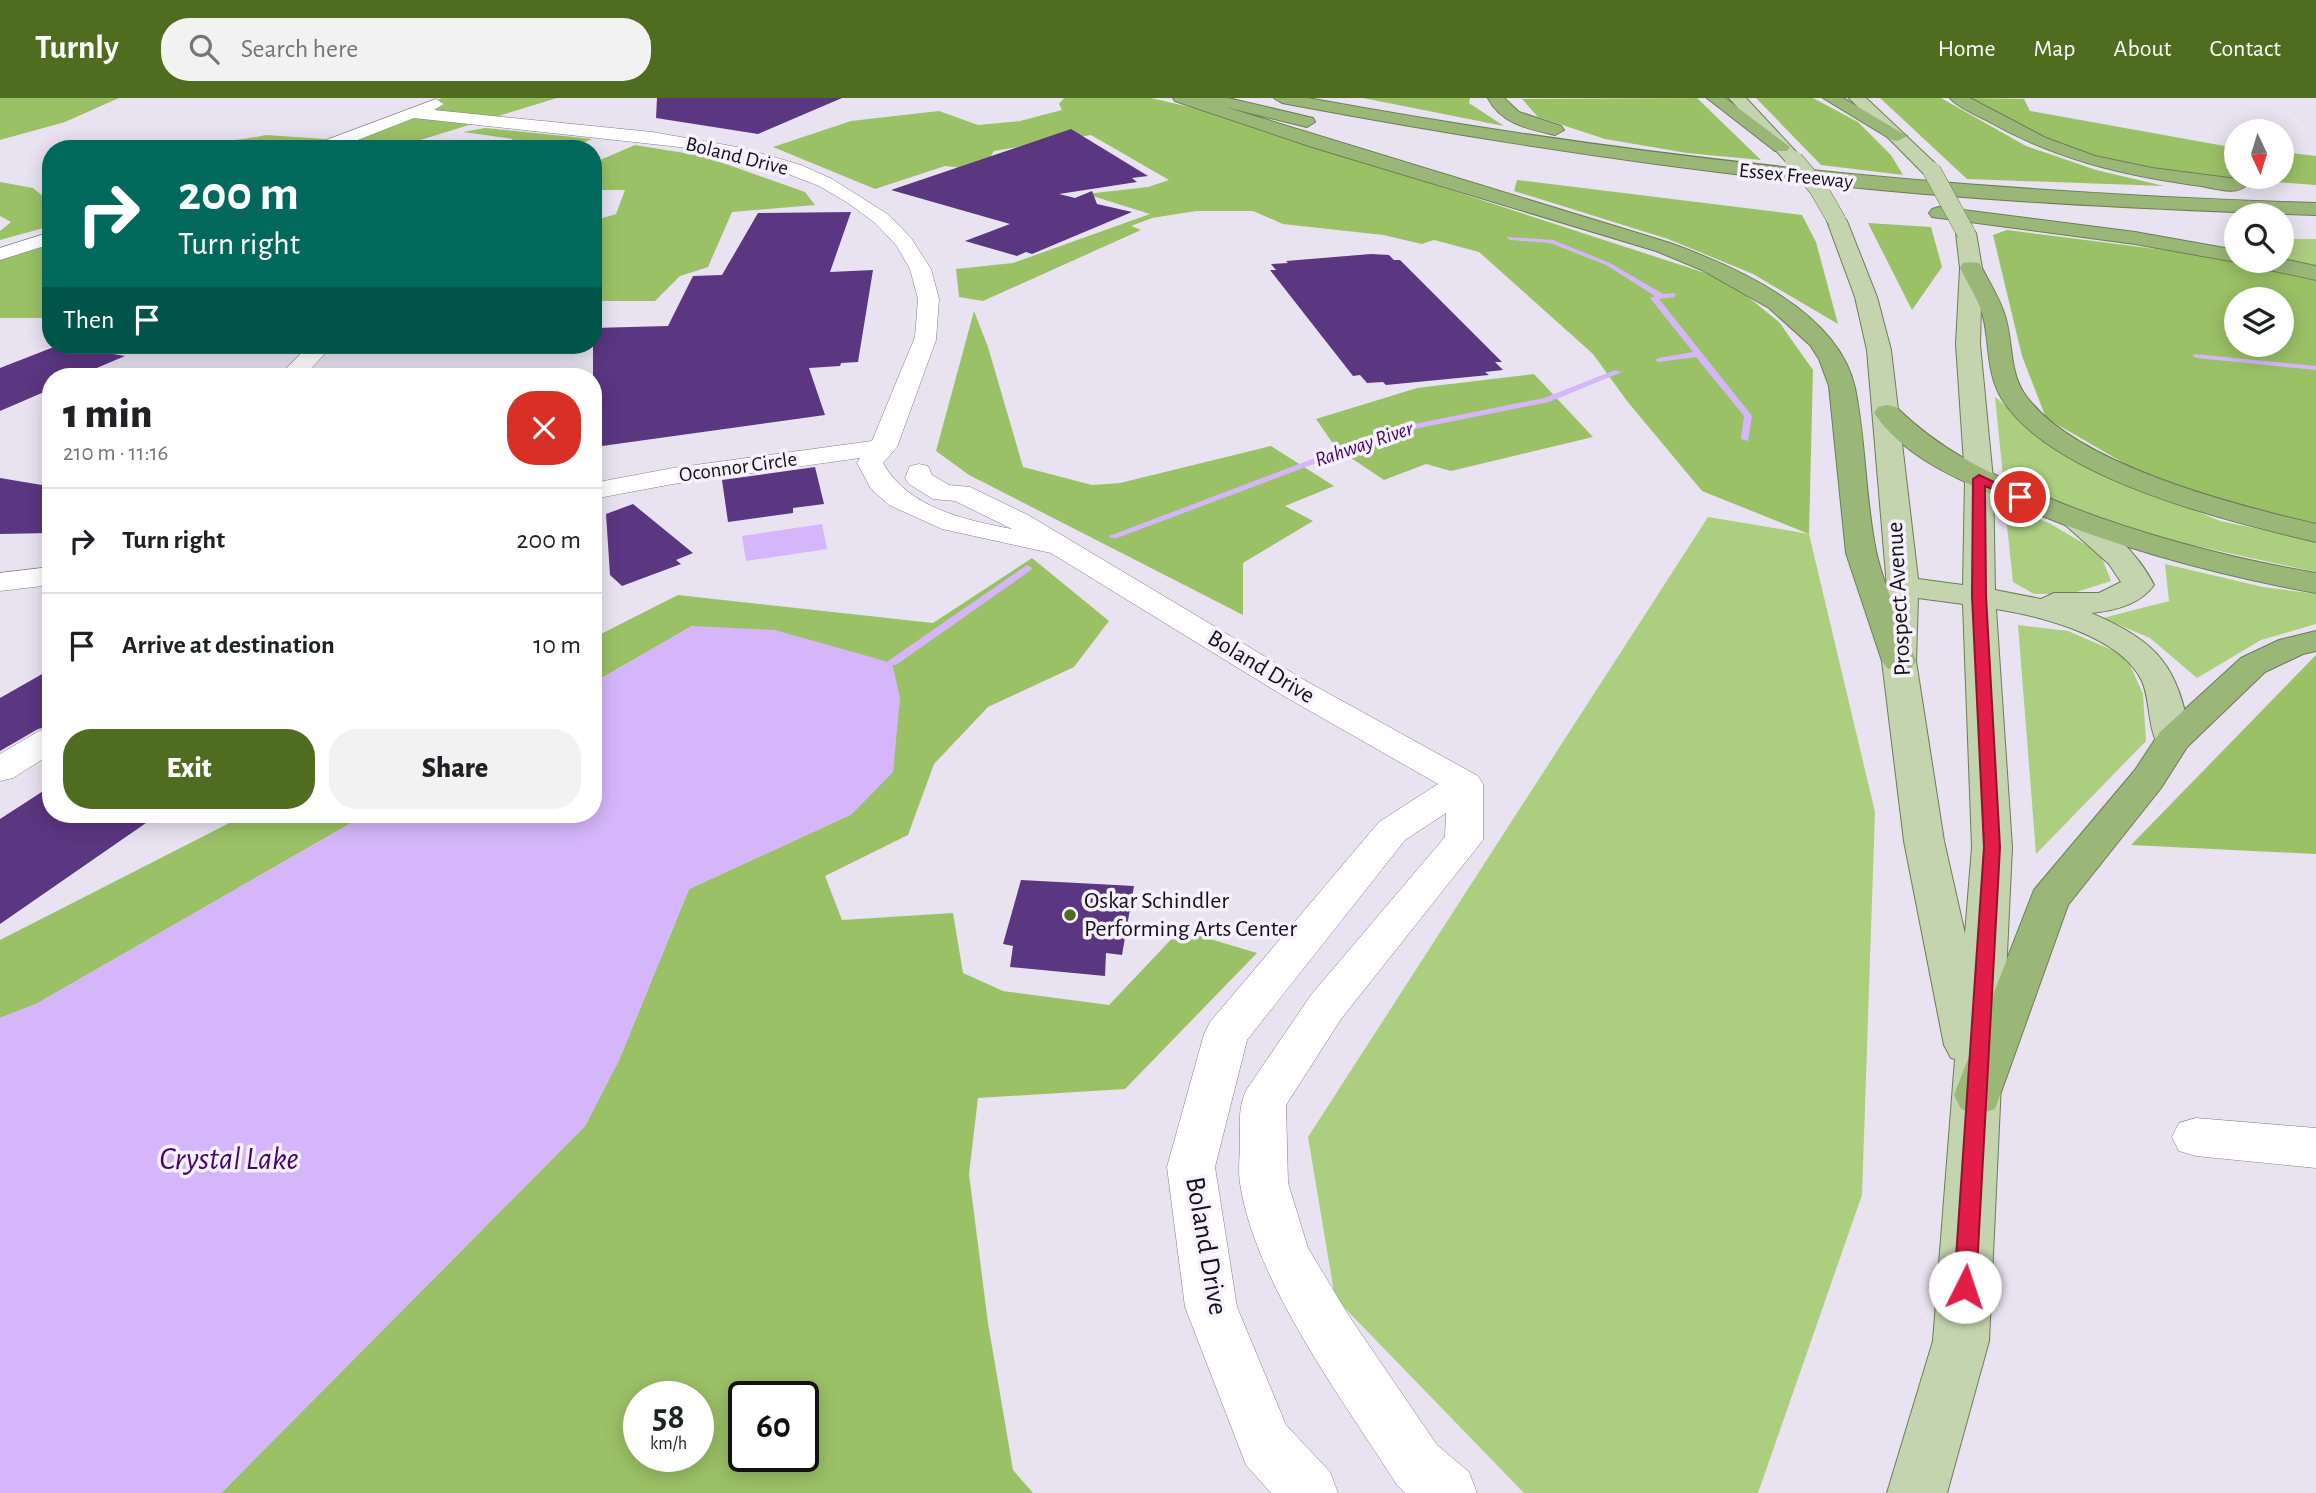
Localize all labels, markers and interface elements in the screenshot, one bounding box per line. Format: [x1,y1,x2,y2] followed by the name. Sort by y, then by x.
[161,18,651,81] search box
[185,30,223,68] icon: search
[35,32,119,65] text: Turnly
[241,36,358,62] text: Search here
[1938,37,1996,61] text: Home
[2034,37,2076,61] text: Map
[2114,37,2171,61] text: About
[2209,37,2281,61] text: Contact
[2224,119,2294,189] north arrow
[2224,119,2294,357] map controls
[684,133,790,179] street label: Boland Drive
[1738,160,1854,192] street label: Essex Freeway
[63,168,154,259] icon: right
[178,170,299,219] text: 200 m
[2224,203,2294,273] button: search
[178,228,300,260] text: Turn right
[2224,287,2294,357] button: layers
[128,301,166,339] icon: arrive
[63,307,114,333] text: Then
[507,391,581,465] button: close
[63,393,152,435] text: 1 min
[1312,417,1417,471] water label: Rahway River
[63,442,168,465] text: 210 m · 11:16
[678,448,798,486] street label: Oconnor Circle
[1990,467,2050,527] pin
[2001,478,2039,516] icon: arrive
[1883,521,1915,677] street label: Prospect Avenue
[63,522,101,560] icon: right
[122,527,225,553] text: Turn right
[517,527,581,553] text: 200 m
[1203,626,1319,708] street label: Boland Drive
[63,627,101,665] icon: arrive
[122,632,335,658] text: Arrive at destination
[533,632,581,658] text: 10 m
[63,729,315,809] button: Exit
[329,729,581,809] button: Share
[1084,889,1297,941] place label: Oskar Schindler Performing Arts Center
[1062,907,1078,923] marker: Oskar Schindler Performing Arts Center
[159,1143,299,1175] water label: Crystal Lake
[1180,1175,1232,1317] street label: Boland Drive
[1928,1250,2002,1324] position arrow
[728,1381,819,1472] speed limit sign: 60
[652,1400,685,1435] text: 58
[650,1435,687,1453] text: km/h

